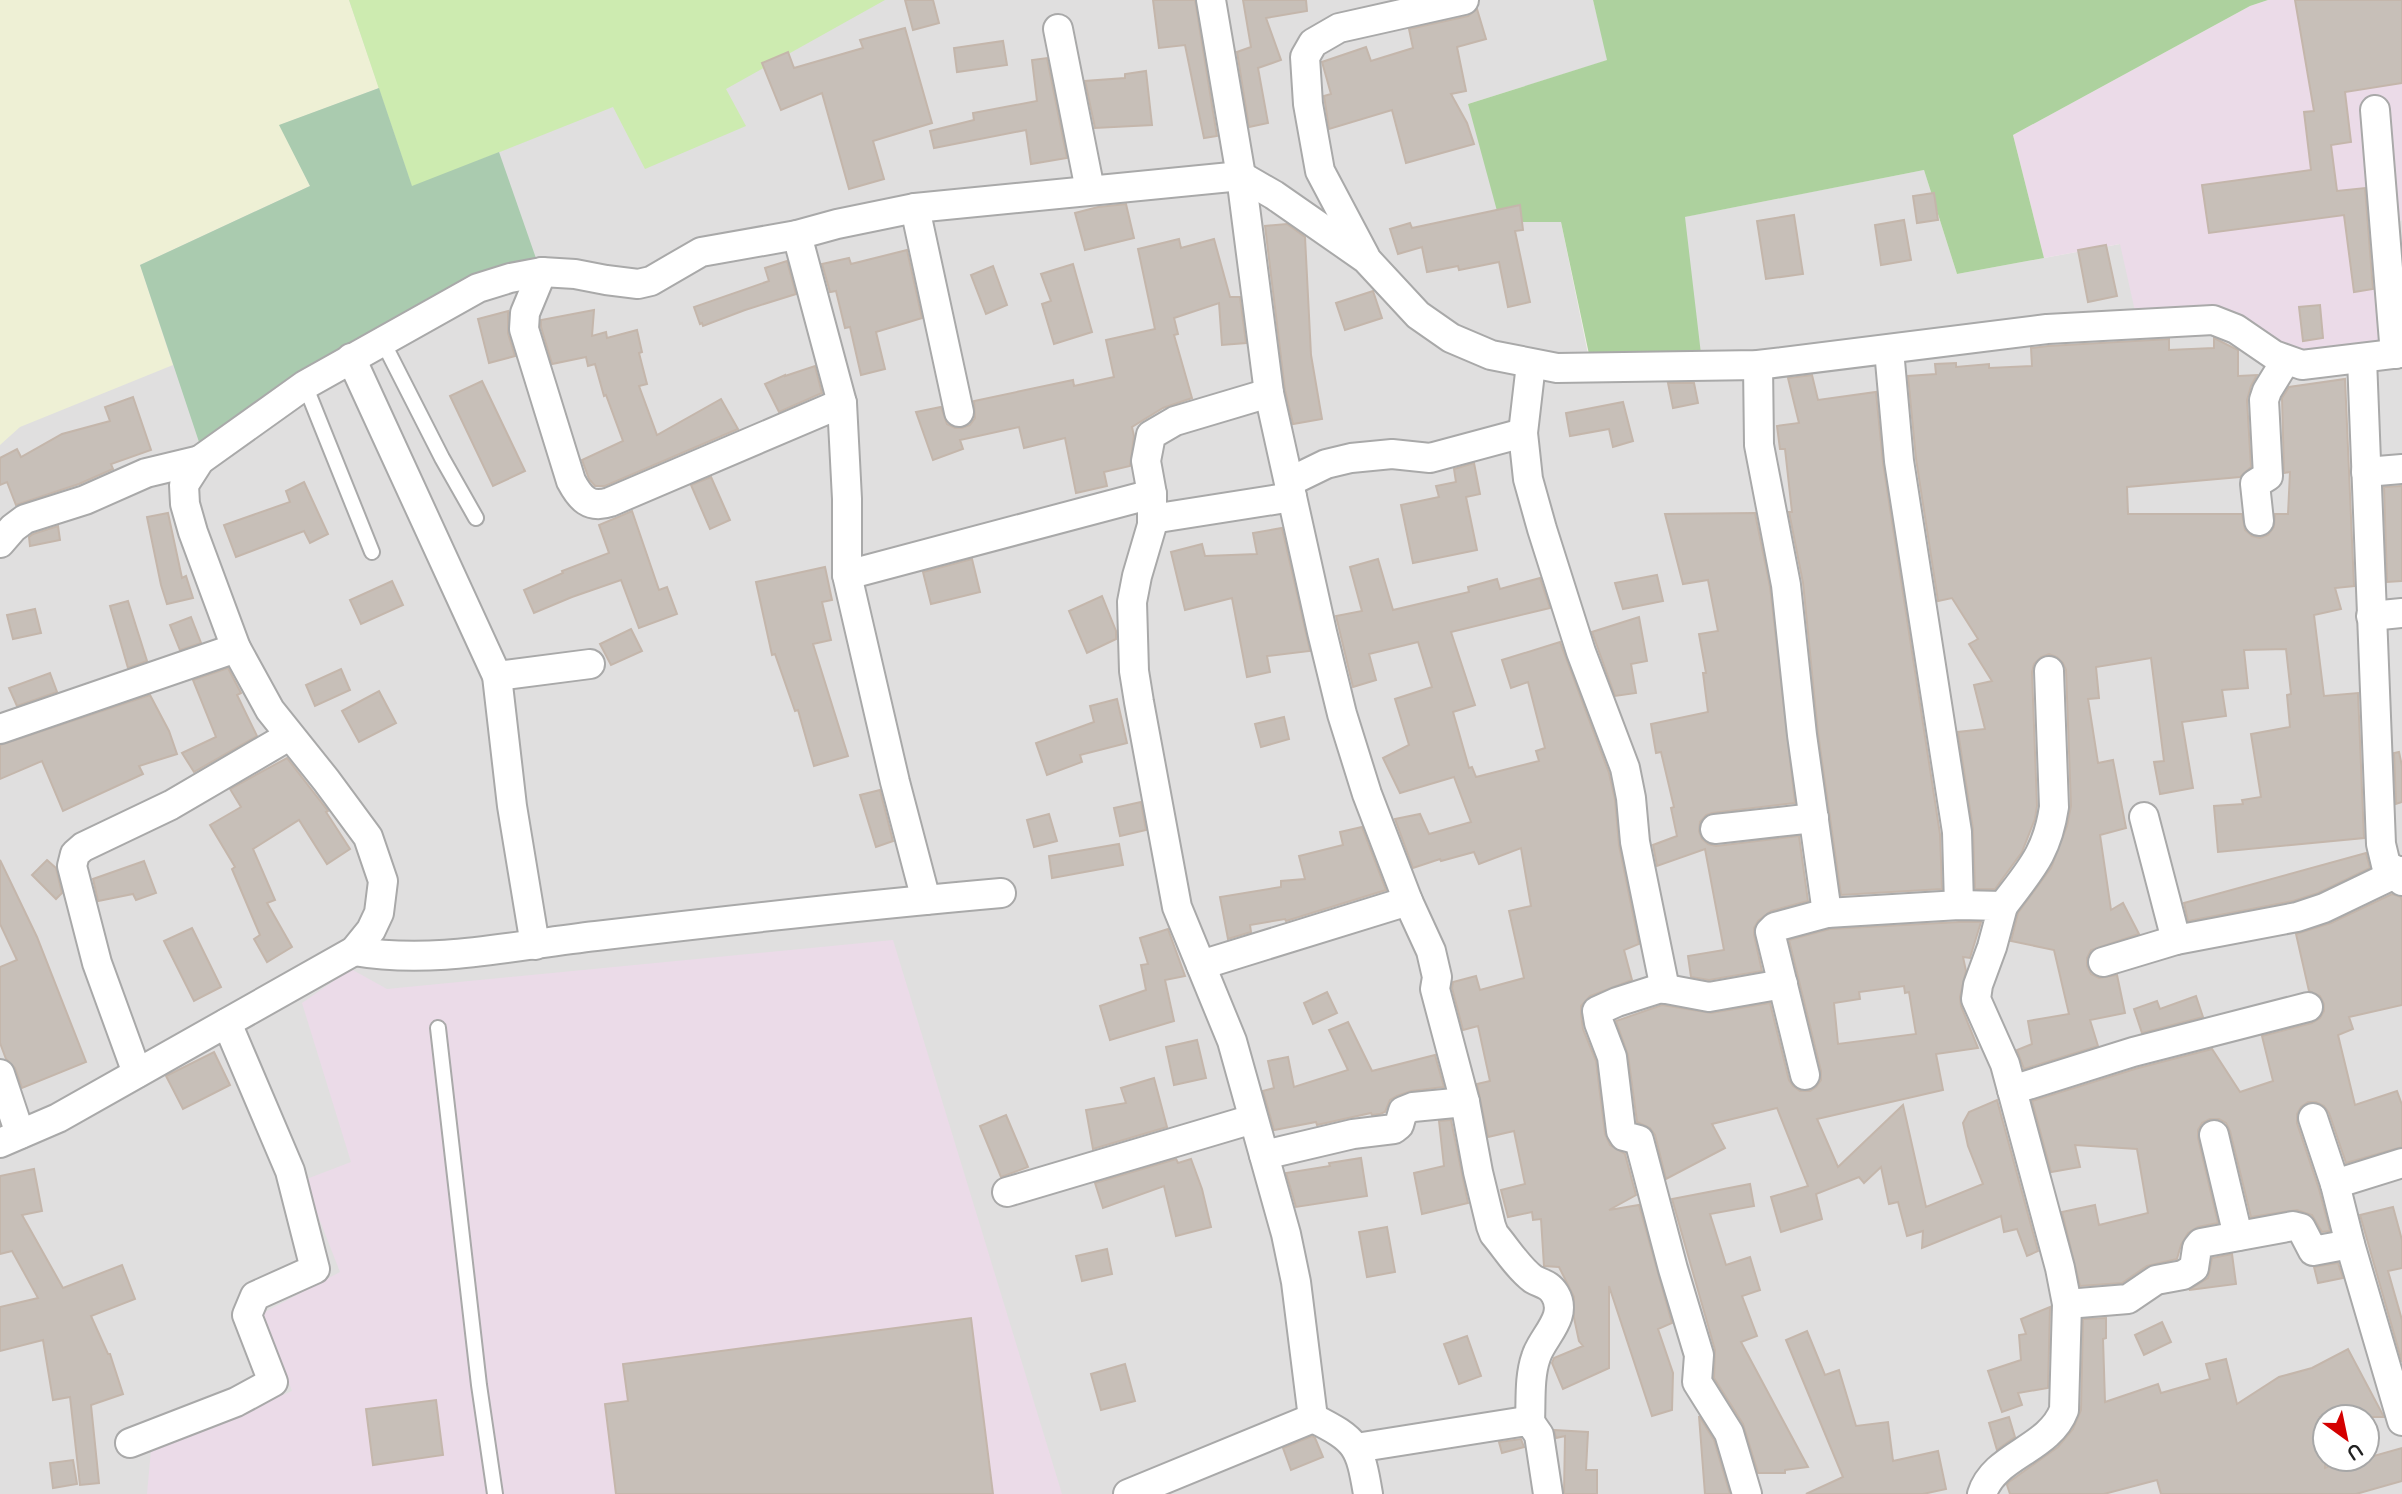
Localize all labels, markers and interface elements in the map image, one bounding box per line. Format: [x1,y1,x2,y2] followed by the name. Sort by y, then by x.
[2311,1403,2381,1473] north arrow
[2343,1438,2367,1465] text: U

